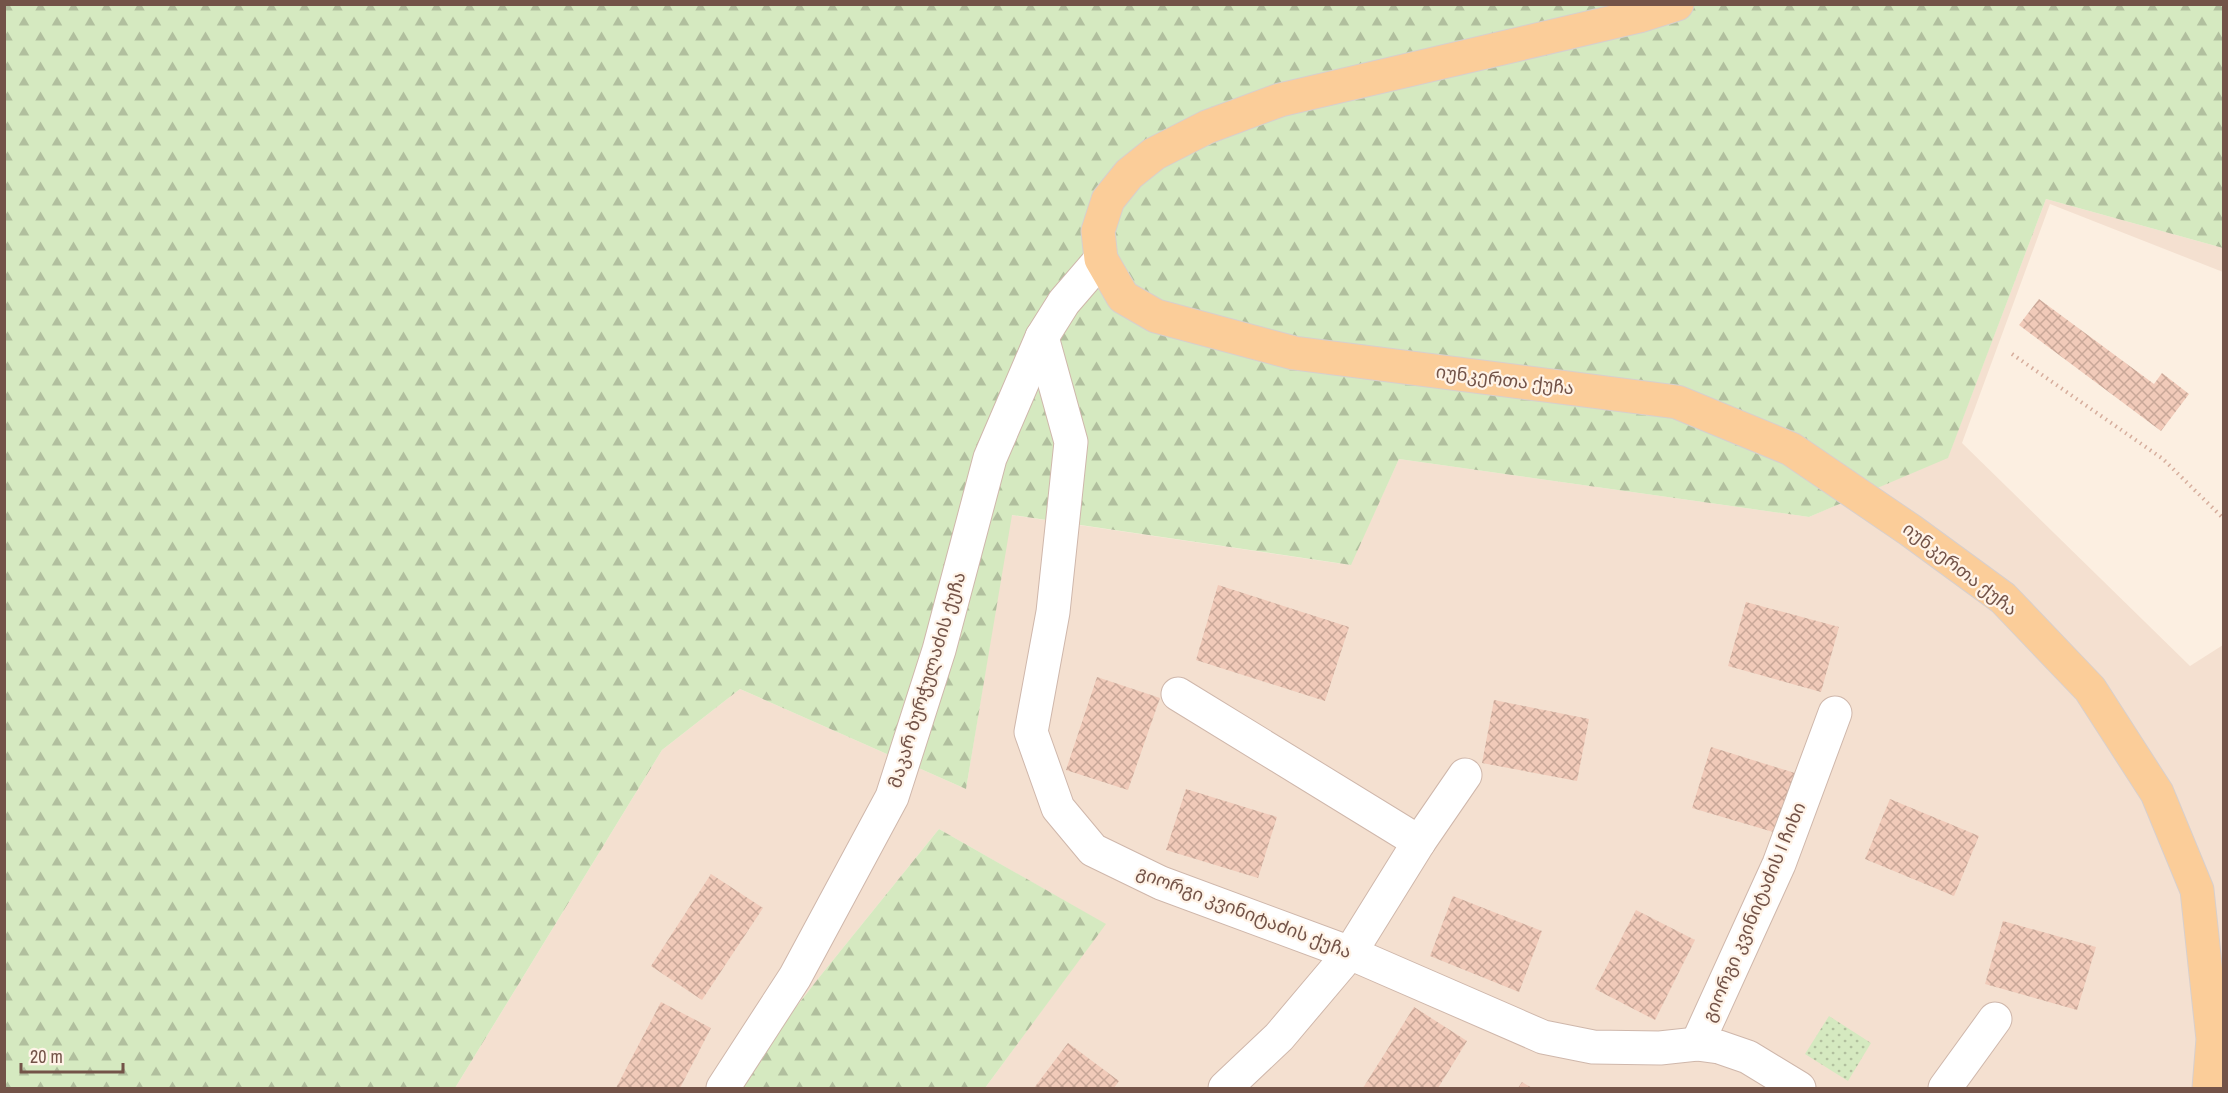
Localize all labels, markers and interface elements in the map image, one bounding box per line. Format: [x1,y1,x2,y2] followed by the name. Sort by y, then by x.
[1435,359,1575,400] street label: იუნკერთა ქუჩა
[1898,516,2023,621] street label: იუნკერთა ქუჩა
[882,569,971,791] street label: მაკარ ბურჭულაძის ქუჩა
[1696,798,1811,1026] street label: გიორგი კვინიტაძის I ჩიხი
[1133,859,1355,964] street label: გიორგი კვინიტაძის ქუჩა
[21,1036,123,1074] scale bar
[30,1044,63,1069] text: 20 m

